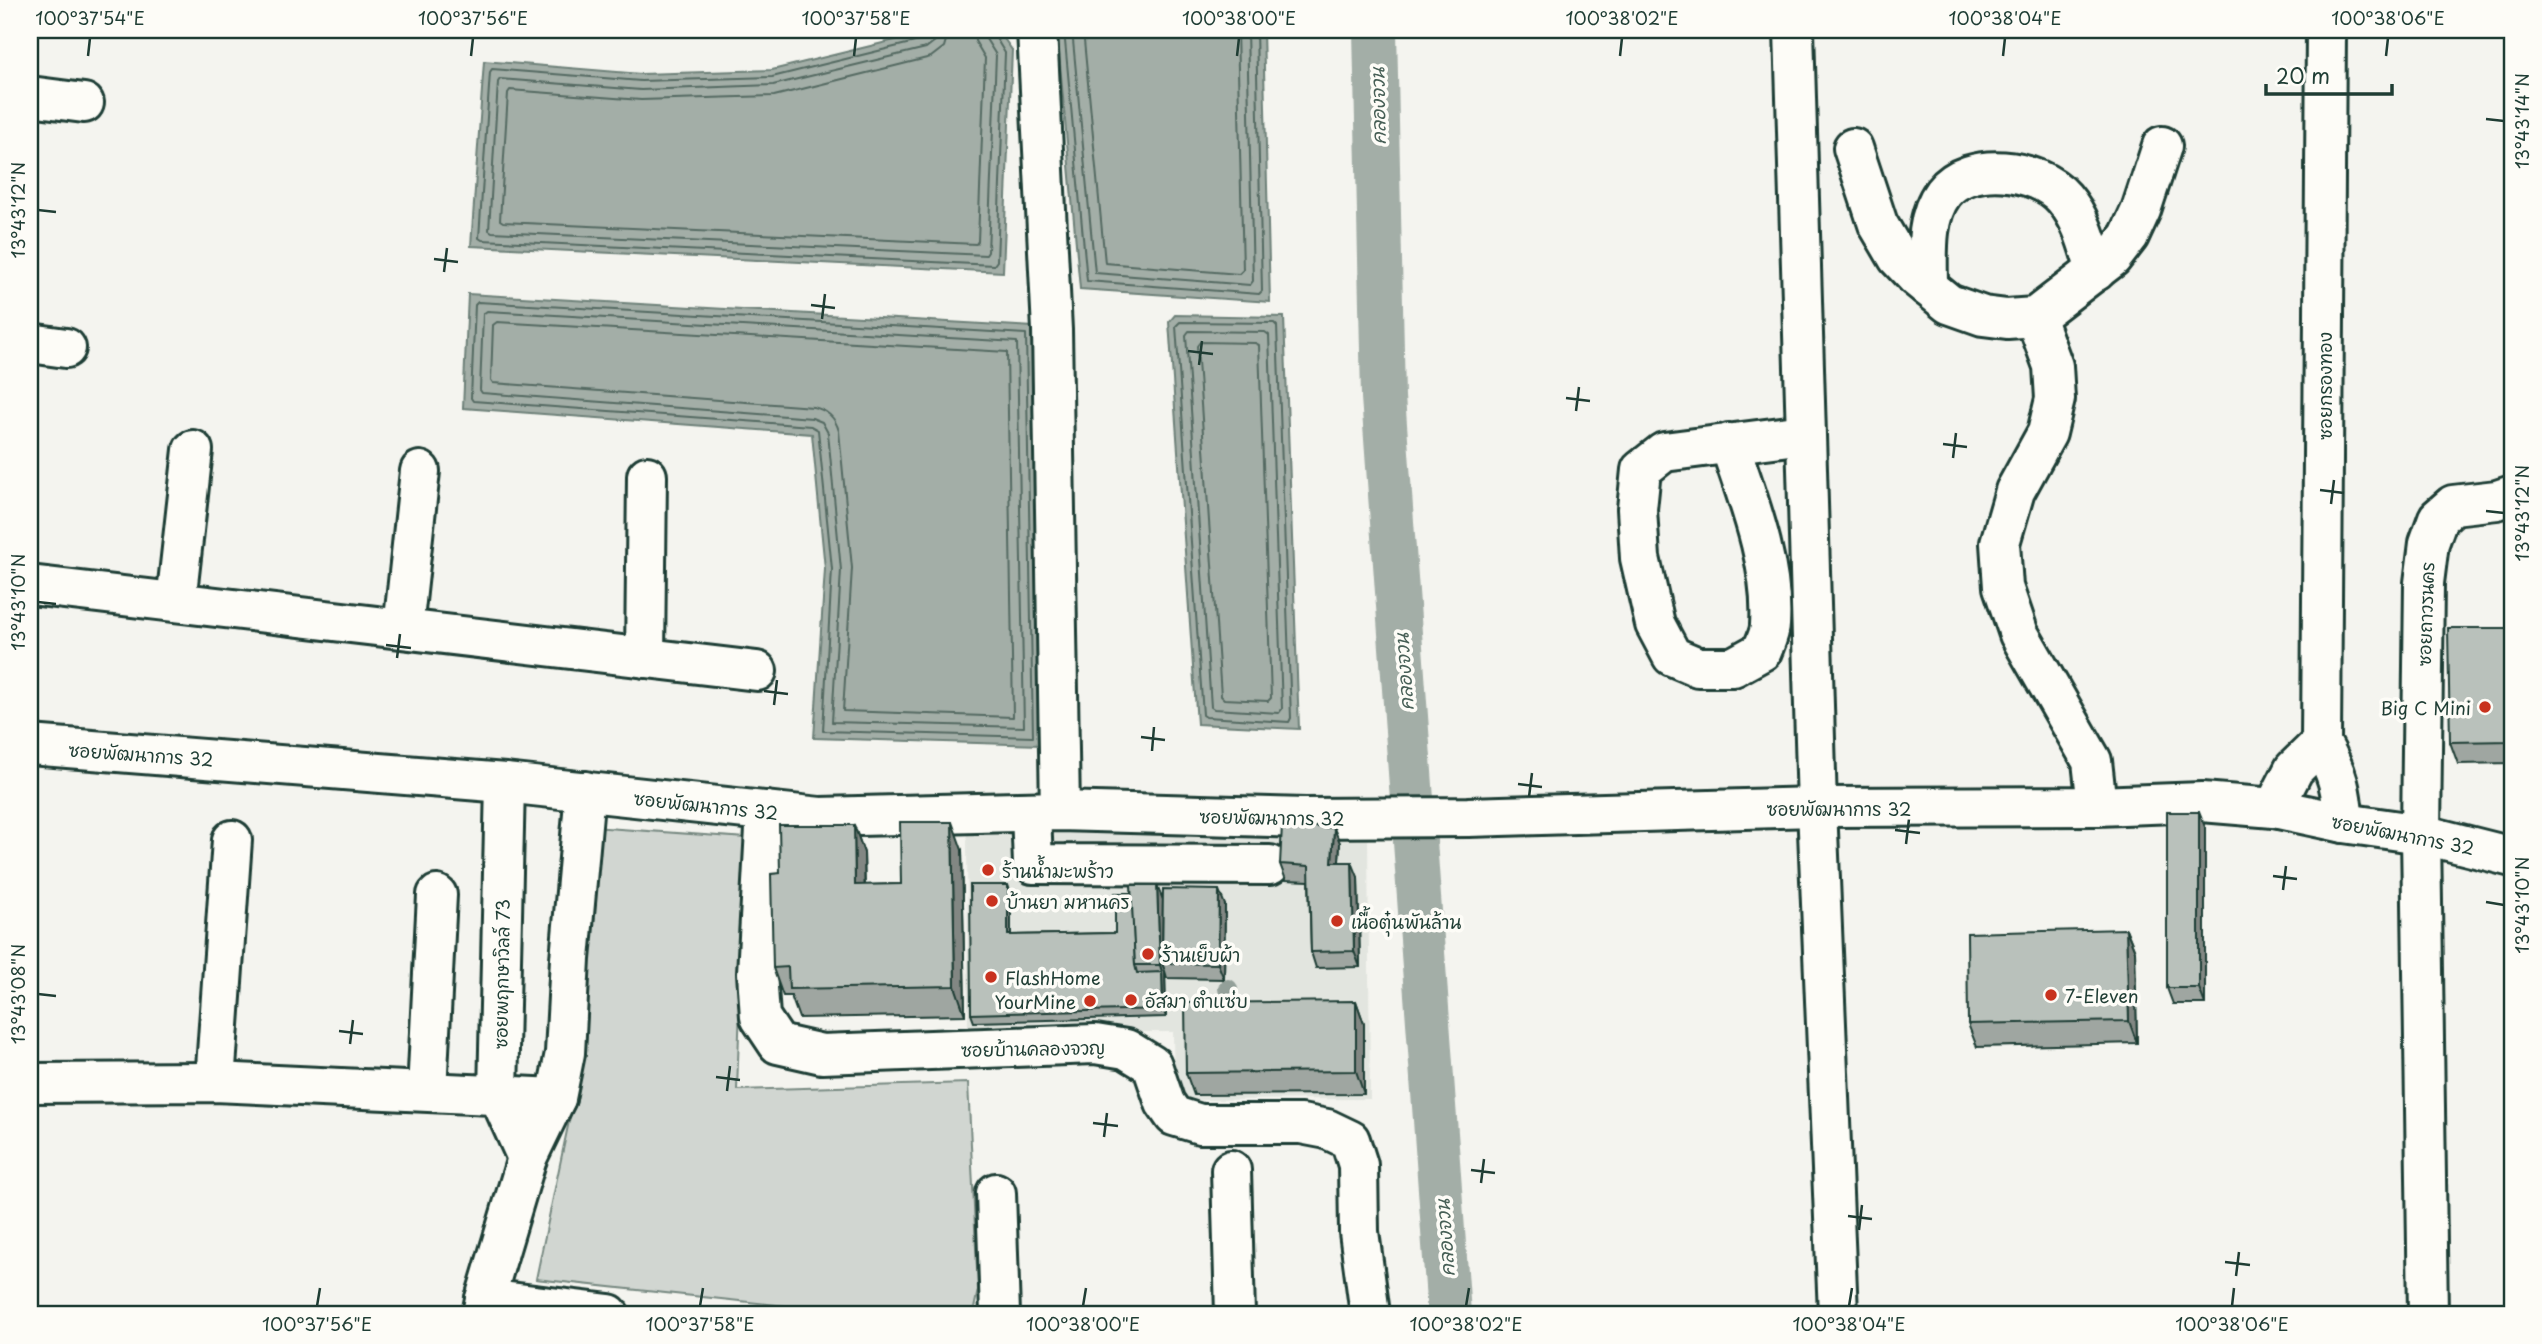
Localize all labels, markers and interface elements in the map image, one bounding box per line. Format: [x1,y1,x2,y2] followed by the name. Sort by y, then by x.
[35,4,145,31] text: 100°37'54"E
[418,4,528,31] text: 100°37'56"E
[801,4,911,31] text: 100°37'58"E
[1182,4,1296,31] text: 100°38'00"E
[1565,4,1679,31] text: 100°38'02"E
[1949,4,2061,31] text: 100°38'04"E
[2331,4,2445,31] text: 100°38'06"E
[2266,52,2392,96] scale bar
[2276,59,2330,91] text: 20 m
[1362,66,1392,145] water label: คลองจวน
[2508,73,2535,169] text: 13°43'14"N
[4,162,31,258] text: 13°43'12"N
[2311,332,2338,440] street label: ซอยกรองทอง
[2508,465,2535,561] text: 13°43'12"N
[4,553,31,651] text: 13°43'10"N
[2410,561,2440,667] street label: ซอยถาวรนคร
[1386,631,1420,711] water label: คลองจวน
[2381,694,2471,721] place label: Big C Mini
[2477,699,2493,715] marker: Big C Mini
[68,735,214,773] street label: ซอยพัฒนาการ 32
[632,784,780,826] street label: ซอยพัฒนาการ 32
[1766,795,1912,822] street label: ซอยพัฒนาการ 32
[1199,802,1345,832] street label: ซอยพัฒนาการ 32
[2329,807,2477,861] street label: ซอยพัฒนาการ 32
[1002,855,1114,884] place label: ร้านน้ำมะพร้าว
[2508,856,2535,954] text: 13°43'10"N
[980,862,996,878] marker: ร้านน้ำมะพร้าว
[1006,888,1130,915] place label: บ้านยา มหานคร
[984,893,1000,909] marker: บ้านยา มหานคร
[486,899,516,1049] street label: ซอยพฤกษาวิลล์ 73
[1351,906,1462,937] place label: เนื้อตุ๋นพันล้าน
[1329,913,1345,929] marker: เนื้อตุ๋นพันล้าน
[1162,941,1240,968] place label: ร้านเย็บผ้า
[4,944,31,1044] text: 13°43'08"N
[1140,946,1156,962] marker: ร้านเย็บผ้า
[1005,964,1101,991] place label: FlashHome
[983,969,999,985] marker: FlashHome
[2065,982,2139,1009] place label: 7-Eleven
[1145,987,1248,1014] place label: อัสมา ตำแซ่บ
[2043,987,2059,1003] marker: 7-Eleven
[994,988,1076,1015] place label: YourMine
[1123,992,1139,1008] marker: อัสมา ตำแซ่บ
[1082,993,1098,1009] marker: YourMine
[961,1033,1105,1063] street label: ซอยบ้านคลองจวญ
[1427,1197,1461,1277] water label: คลองจวน
[262,1310,372,1337] text: 100°37'56"E
[645,1310,755,1337] text: 100°37'58"E
[1026,1310,1140,1337] text: 100°38'00"E
[1409,1310,1523,1337] text: 100°38'02"E
[1793,1310,1905,1337] text: 100°38'04"E
[2175,1310,2289,1337] text: 100°38'06"E

